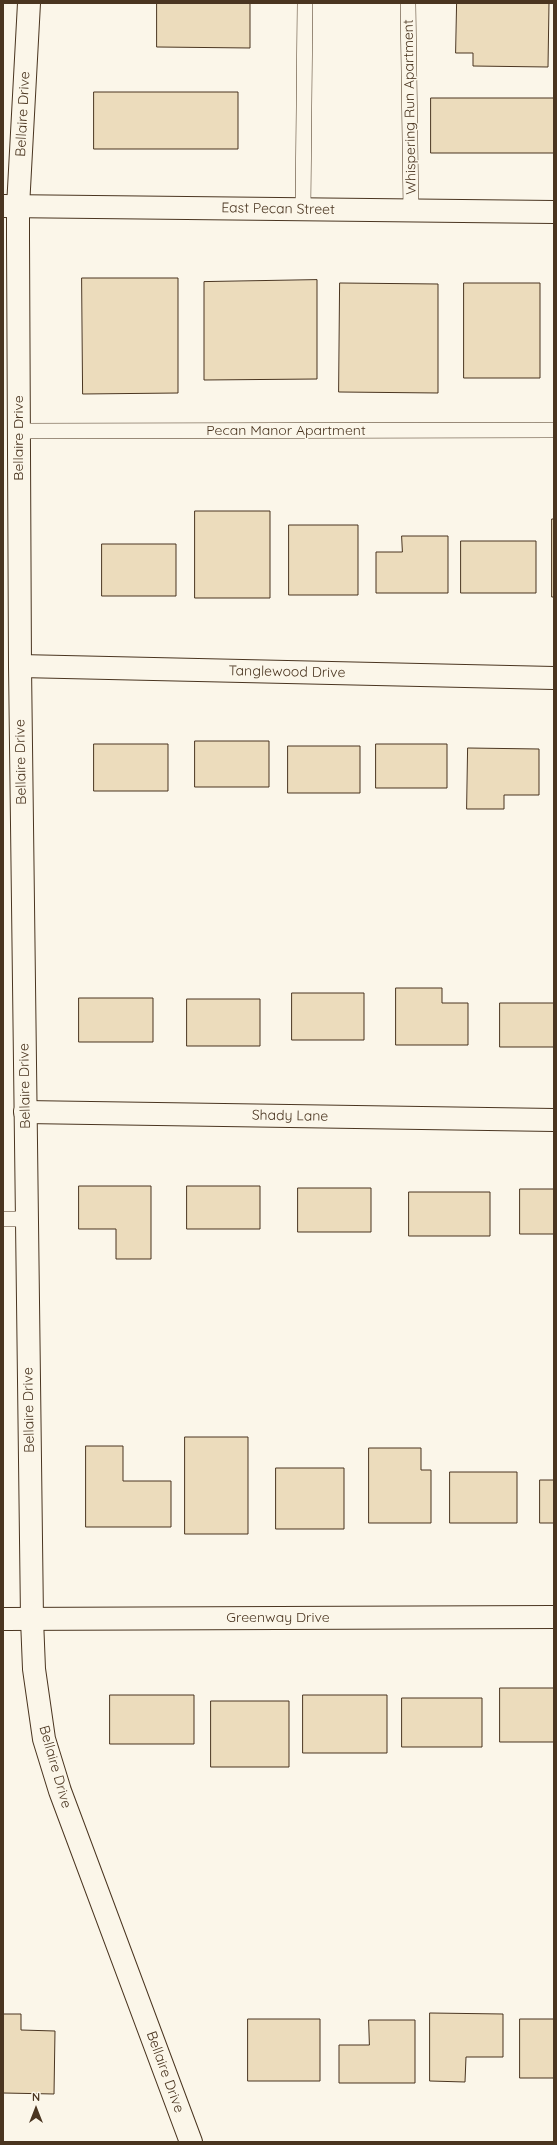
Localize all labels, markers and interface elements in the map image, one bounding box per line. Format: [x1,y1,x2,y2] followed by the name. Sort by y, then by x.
[400,19,420,195] street label: Whispering Run Apartment
[12,71,34,157] street label: Bellaire Drive
[221,200,335,218] street label: East Pecan Street
[11,395,27,481] street label: Bellaire Drive
[206,423,366,439] street label: Pecan Manor Apartment
[228,663,346,681] street label: Tanglewood Drive
[12,719,30,805] street label: Bellaire Drive
[16,1043,34,1129] street label: Bellaire Drive
[252,1107,328,1125] street label: Shady Lane
[20,1367,38,1453] street label: Bellaire Drive
[226,1610,330,1626] street label: Greenway Drive
[35,1724,75,1810] street label: Bellaire Drive
[142,2029,188,2115] street label: Bellaire Drive
[16,2089,56,2129] north arrow
[32,2090,40,2104] text: N

